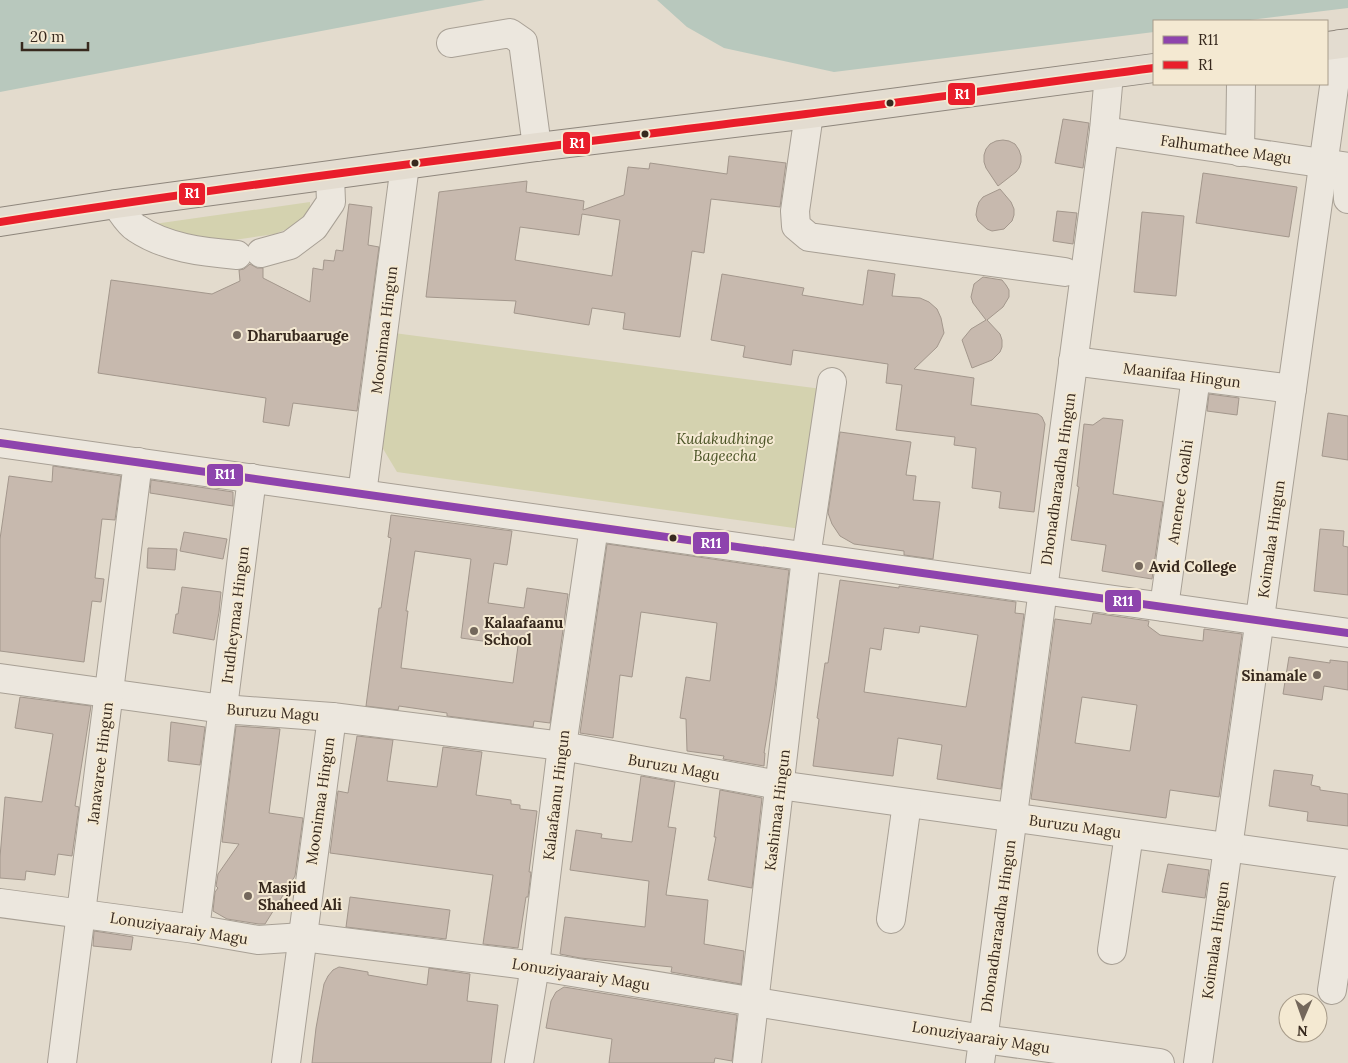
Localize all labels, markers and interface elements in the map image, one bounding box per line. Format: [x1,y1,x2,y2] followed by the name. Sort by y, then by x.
[22,20,89,52] scale bar
[1153,20,1328,85] legend
[30,27,65,46] text: 20 m
[1198,30,1218,49] text: R11
[1198,55,1213,74] text: R1
[947,82,976,106] line badge: R1
[954,85,970,103] text: R1
[885,98,895,108] unlabelled marker
[640,129,650,139] unlabelled marker
[1159,130,1293,168] street label: Falhumathee Magu
[562,131,591,155] line badge: R1
[569,134,585,152] text: R1
[410,158,420,168] unlabelled marker
[178,182,206,206] line badge: R1
[184,184,200,202] text: R1
[367,265,401,395] street label: Moonimaa Hingun
[247,326,349,345] place label: Dharubaaruge
[231,329,243,341] marker: Dharubaaruge
[1122,358,1242,392] street label: Maanifaa Hingun
[1036,391,1080,567] street label: Dhonadharaadha Hingun
[676,429,774,465] park label: Kudakudhinge Bageecha
[1163,438,1197,546] street label: Amenee Goalhi
[206,463,244,487] line badge: R11
[215,465,236,483] text: R11
[1253,479,1289,599] street label: Koimalaa Hingun
[692,531,730,555] line badge: R11
[668,533,678,543] unlabelled marker
[701,534,722,552] text: R11
[217,545,253,685] street label: Irudheymaa Hingun
[1149,557,1237,576] place label: Avid College
[1133,560,1145,572] marker: Avid College
[1104,589,1142,613] line badge: R11
[1113,592,1134,610] text: R11
[484,613,563,649] place label: Kalaafaanu School
[468,625,480,637] marker: Kalaafaanu School
[1241,666,1307,685] place label: Sinamale
[1311,669,1323,681] marker: Sinamale
[226,699,320,725] street label: Buruzu Magu
[83,701,117,826] street label: Janavaree Hingun
[539,729,573,861] street label: Kalaafaanu Hingun
[302,736,338,866] street label: Moonimaa Hingun
[760,748,794,872] street label: Kashimaa Hingun
[627,750,721,784] street label: Buruzu Magu
[1028,810,1122,842] street label: Buruzu Magu
[976,838,1020,1014] street label: Dhonadharaadha Hingun
[258,878,342,914] place label: Masjid Shaheed Ali
[1197,880,1233,1000] street label: Koimalaa Hingun
[242,890,254,902] marker: Masjid Shaheed Ali
[109,908,249,948] street label: Lonuziyaaraiy Magu
[511,954,651,994] street label: Lonuziyaaraiy Magu
[1278,993,1328,1043] north arrow
[911,1017,1051,1057] street label: Lonuziyaaraiy Magu
[1297,1022,1308,1040] text: N

